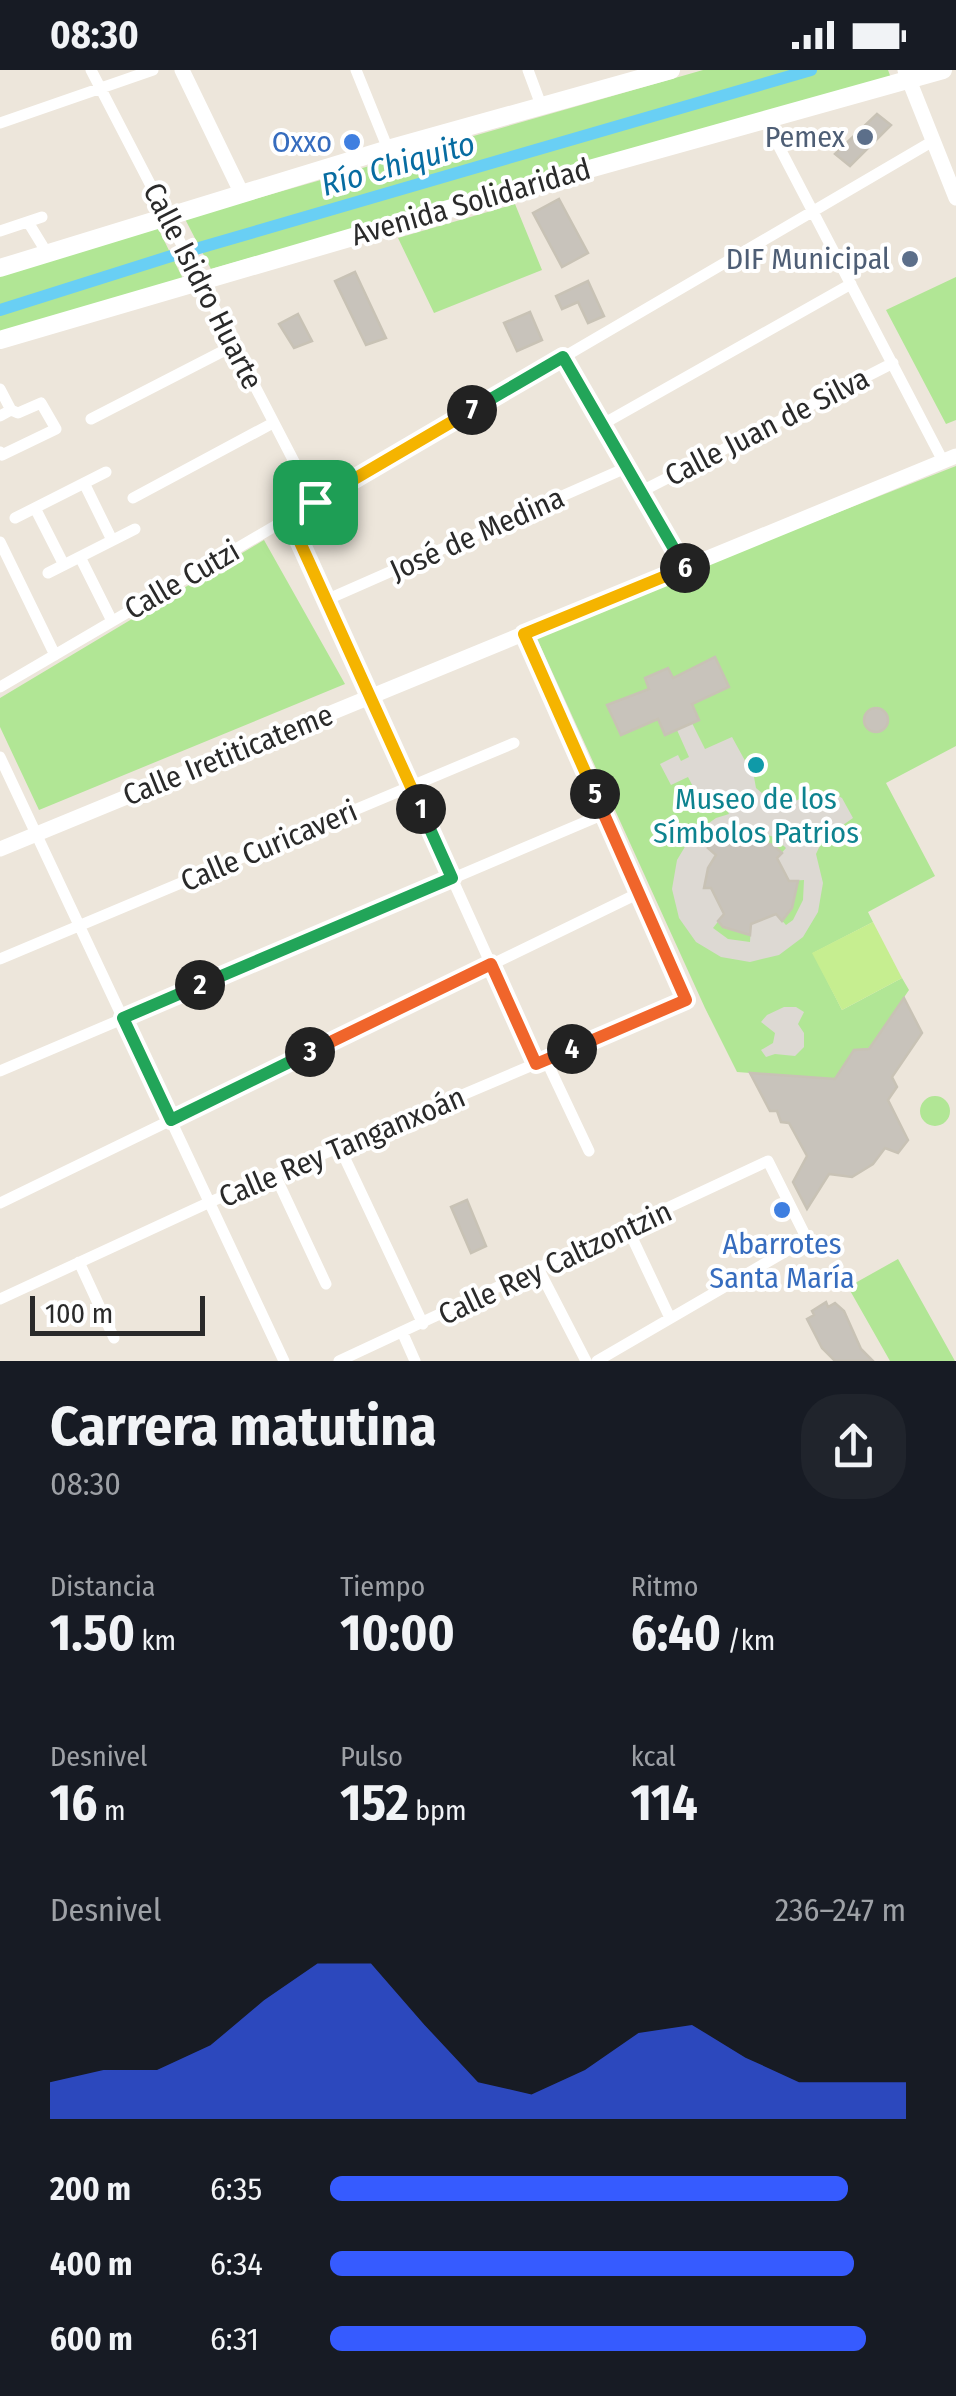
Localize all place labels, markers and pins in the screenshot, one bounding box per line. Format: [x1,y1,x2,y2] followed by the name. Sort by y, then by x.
[765,119,846,155] place label: Pemex
[272,124,332,160] place label: Oxxo
[854,126,876,148] marker: Pemex
[341,131,363,153] marker: Oxxo
[726,241,890,277] place label: DIF Municipal
[899,248,921,270] marker: DIF Municipal
[447,385,497,435] pin: 7
[273,460,358,545] pin
[660,543,710,593] pin: 6
[745,754,767,776] marker: Museo de los Símbolos Patrios
[570,769,620,819] pin: 5
[653,781,859,851] place label: Museo de los Símbolos Patrios
[396,784,446,834] pin: 1
[175,960,225,1010] pin: 2
[547,1024,597,1074] pin: 4
[285,1027,335,1077] pin: 3
[771,1199,793,1221] marker: Abarrotes Santa María
[709,1226,855,1296] place label: Abarrotes Santa María

